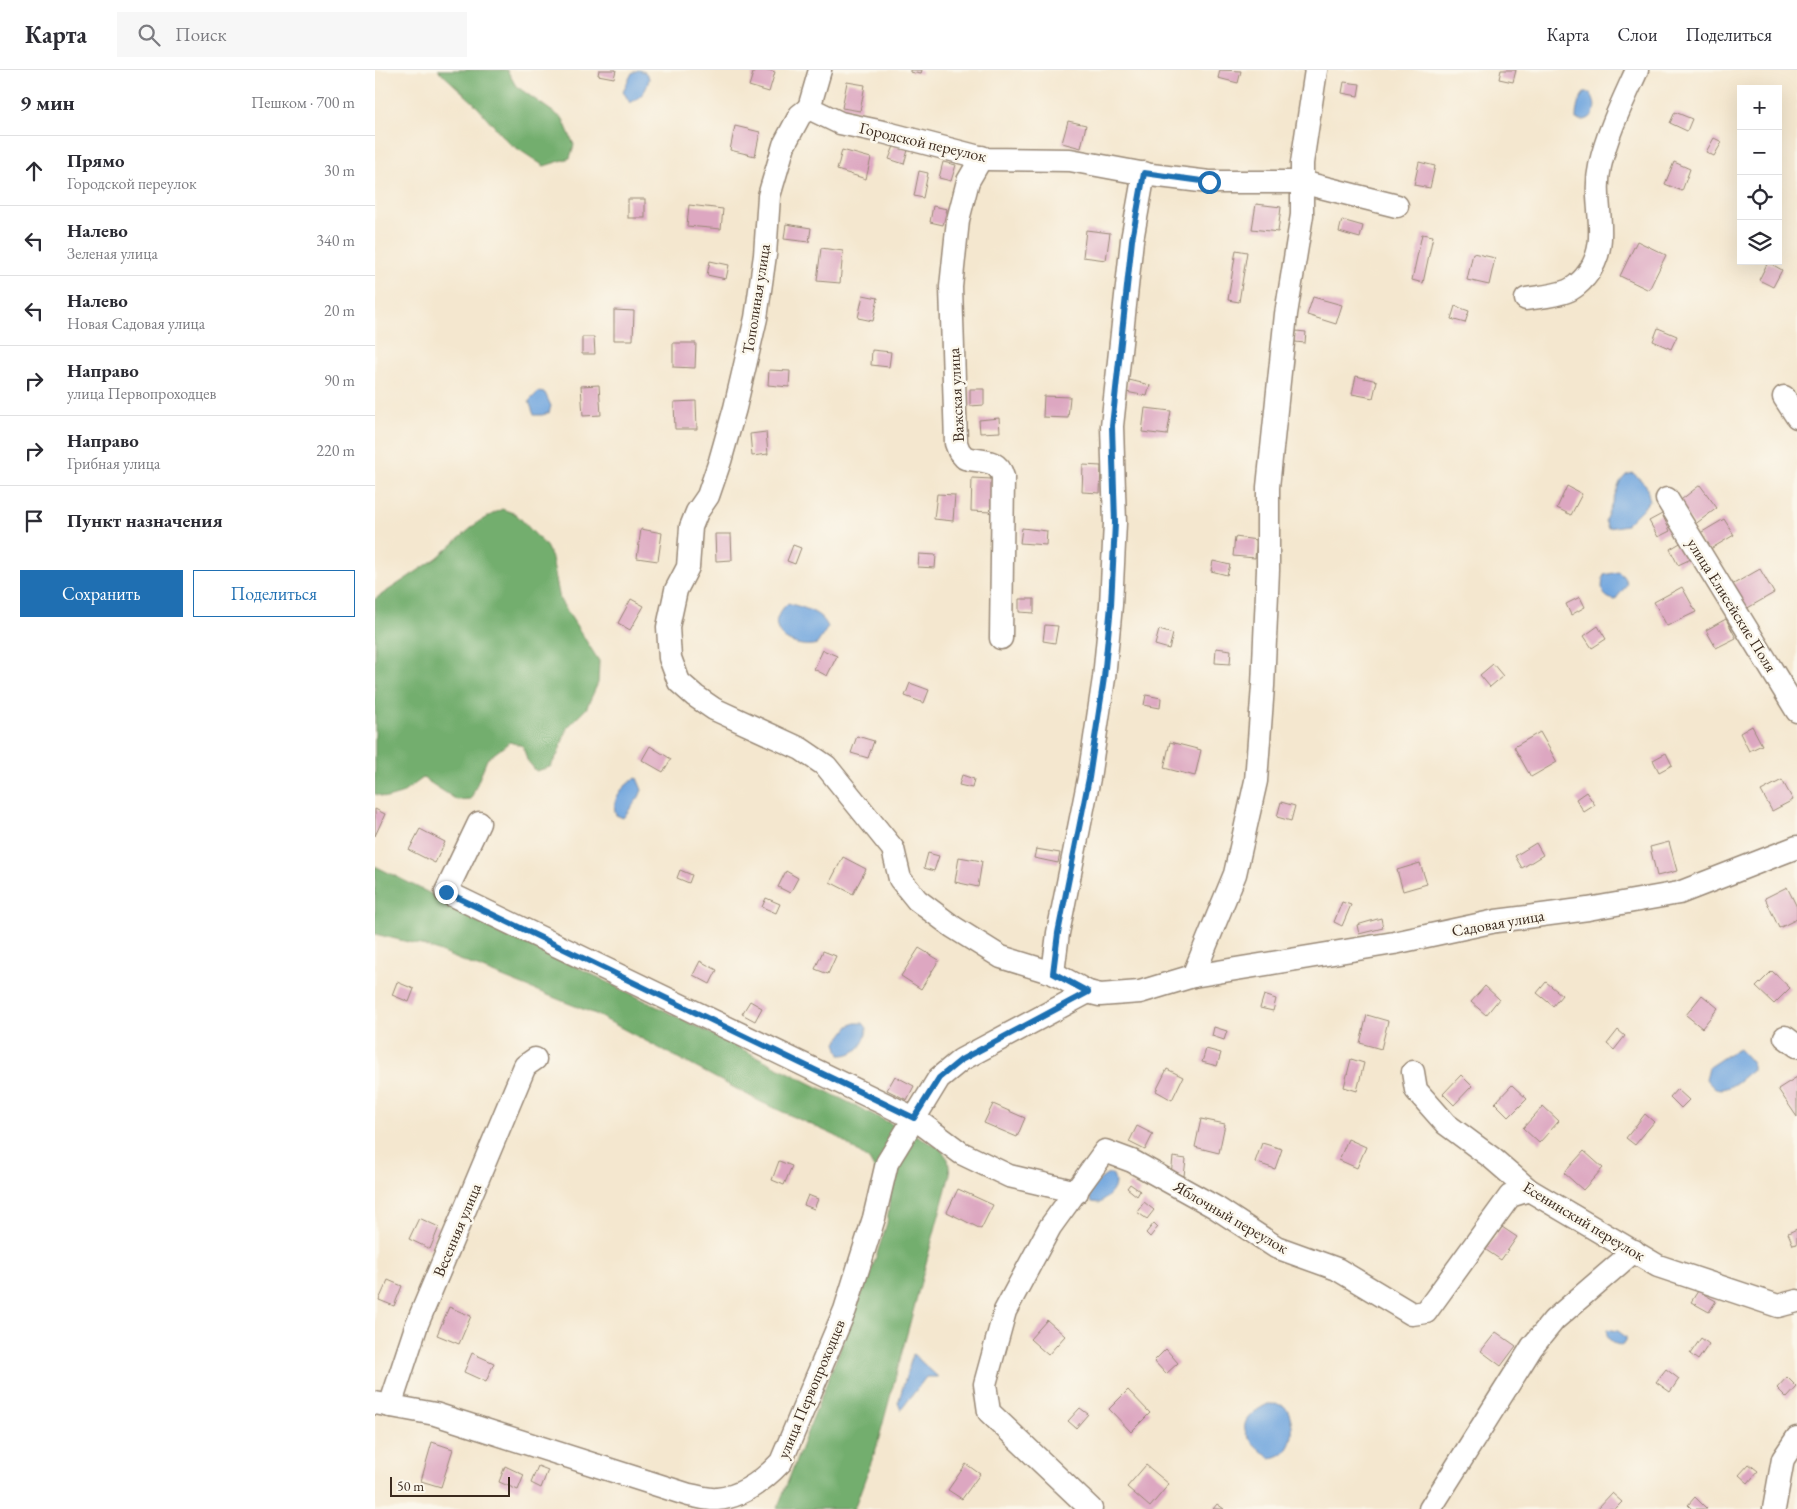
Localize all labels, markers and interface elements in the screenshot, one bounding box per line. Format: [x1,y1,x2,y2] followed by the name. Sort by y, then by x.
[117,12,467,57] search box
[25,19,87,50] text: Карта
[135,21,163,49] icon: search
[175,22,227,47] text: Поиск
[1547,23,1590,46] text: Карта
[1618,23,1657,46] text: Слои
[1685,23,1772,46] text: Поделиться
[1737,85,1782,265] map controls
[1737,85,1782,130] button: +
[20,89,75,116] text: 9 мин
[251,92,355,113] text: Пешком · 700 m
[857,117,989,167] street label: Городской переулок
[1737,130,1782,175] button: −
[67,148,125,173] text: Прямо
[20,157,48,185] icon: ahead
[324,160,355,181] text: 30 m
[1198,171,1221,194] route start
[67,173,197,194] text: Городской переулок
[1737,175,1782,220] button: locate
[67,218,128,243] text: Налево
[1737,220,1782,265] button: layers
[20,227,48,255] icon: left
[316,230,355,251] text: 340 m
[737,242,775,356] street label: Тополиная улица
[67,243,158,264] text: Зеленая улица
[67,288,128,313] text: Налево
[20,297,48,325] icon: left
[324,300,355,321] text: 20 m
[67,313,205,334] text: Новая Садовая улица
[943,347,969,443] street label: Важская улица
[67,358,139,383] text: Направо
[20,367,48,395] icon: right
[324,370,355,391] text: 90 m
[67,383,216,404] text: улица Первопроходцев
[67,428,139,453] text: Направо
[20,437,48,465] icon: right
[316,440,355,461] text: 220 m
[67,453,160,474] text: Грибная улица
[20,507,48,535] icon: arrive
[67,508,223,533] text: Пункт назначения
[1682,534,1782,676] street label: улица Елисейские Поля
[20,570,183,617] button: Сохранить
[193,570,355,617] button: Поделиться
[435,881,458,904] route end
[1450,904,1547,941] street label: Садовая улица
[1169,1175,1292,1258] street label: Яблочный переулок
[1519,1176,1649,1266] street label: Есенинский переулок
[428,1180,486,1280] street label: Весенняя улица
[772,1316,850,1462] street label: улица Первопроходцев
[390,1474,510,1497] scale bar
[397,1477,424,1495] text: 50 m

